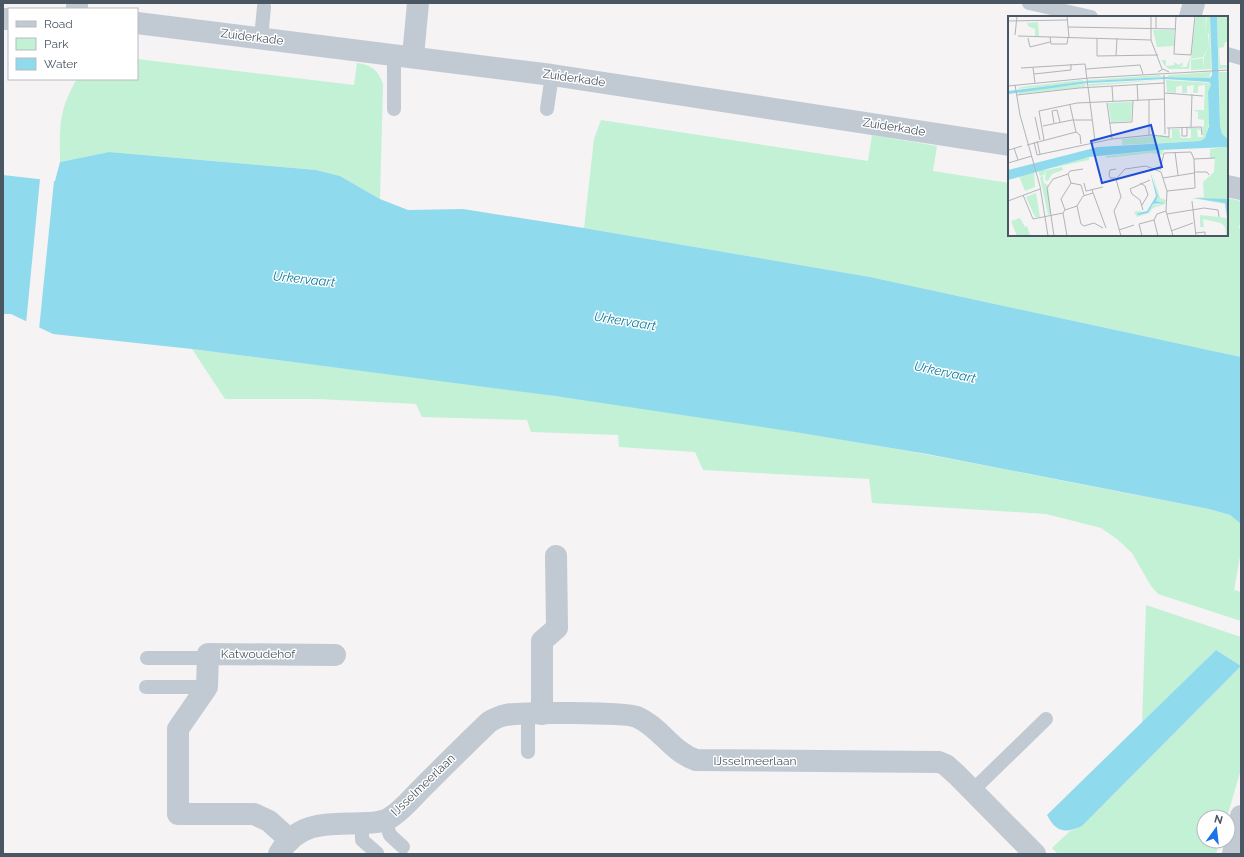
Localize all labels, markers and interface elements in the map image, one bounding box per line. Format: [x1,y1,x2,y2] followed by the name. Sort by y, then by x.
[8,8,138,80] legend
[1008,16,1228,236] inset map
[44,17,73,31] text: Road
[220,26,284,48] street label: Zuiderkade
[44,37,69,51] text: Park
[44,57,78,71] text: Water
[542,67,606,89] street label: Zuiderkade
[862,115,926,139] street label: Zuiderkade
[272,268,337,290] water label: Urkervaart
[593,309,658,333] water label: Urkervaart
[913,358,978,386] water label: Urkervaart
[221,647,296,661] street label: Katwoudehof
[388,751,458,819] street label: IJsselmeerlaan
[713,754,797,768] street label: IJsselmeerlaan
[1196,809,1236,849] north arrow
[1213,812,1224,827] text: N

